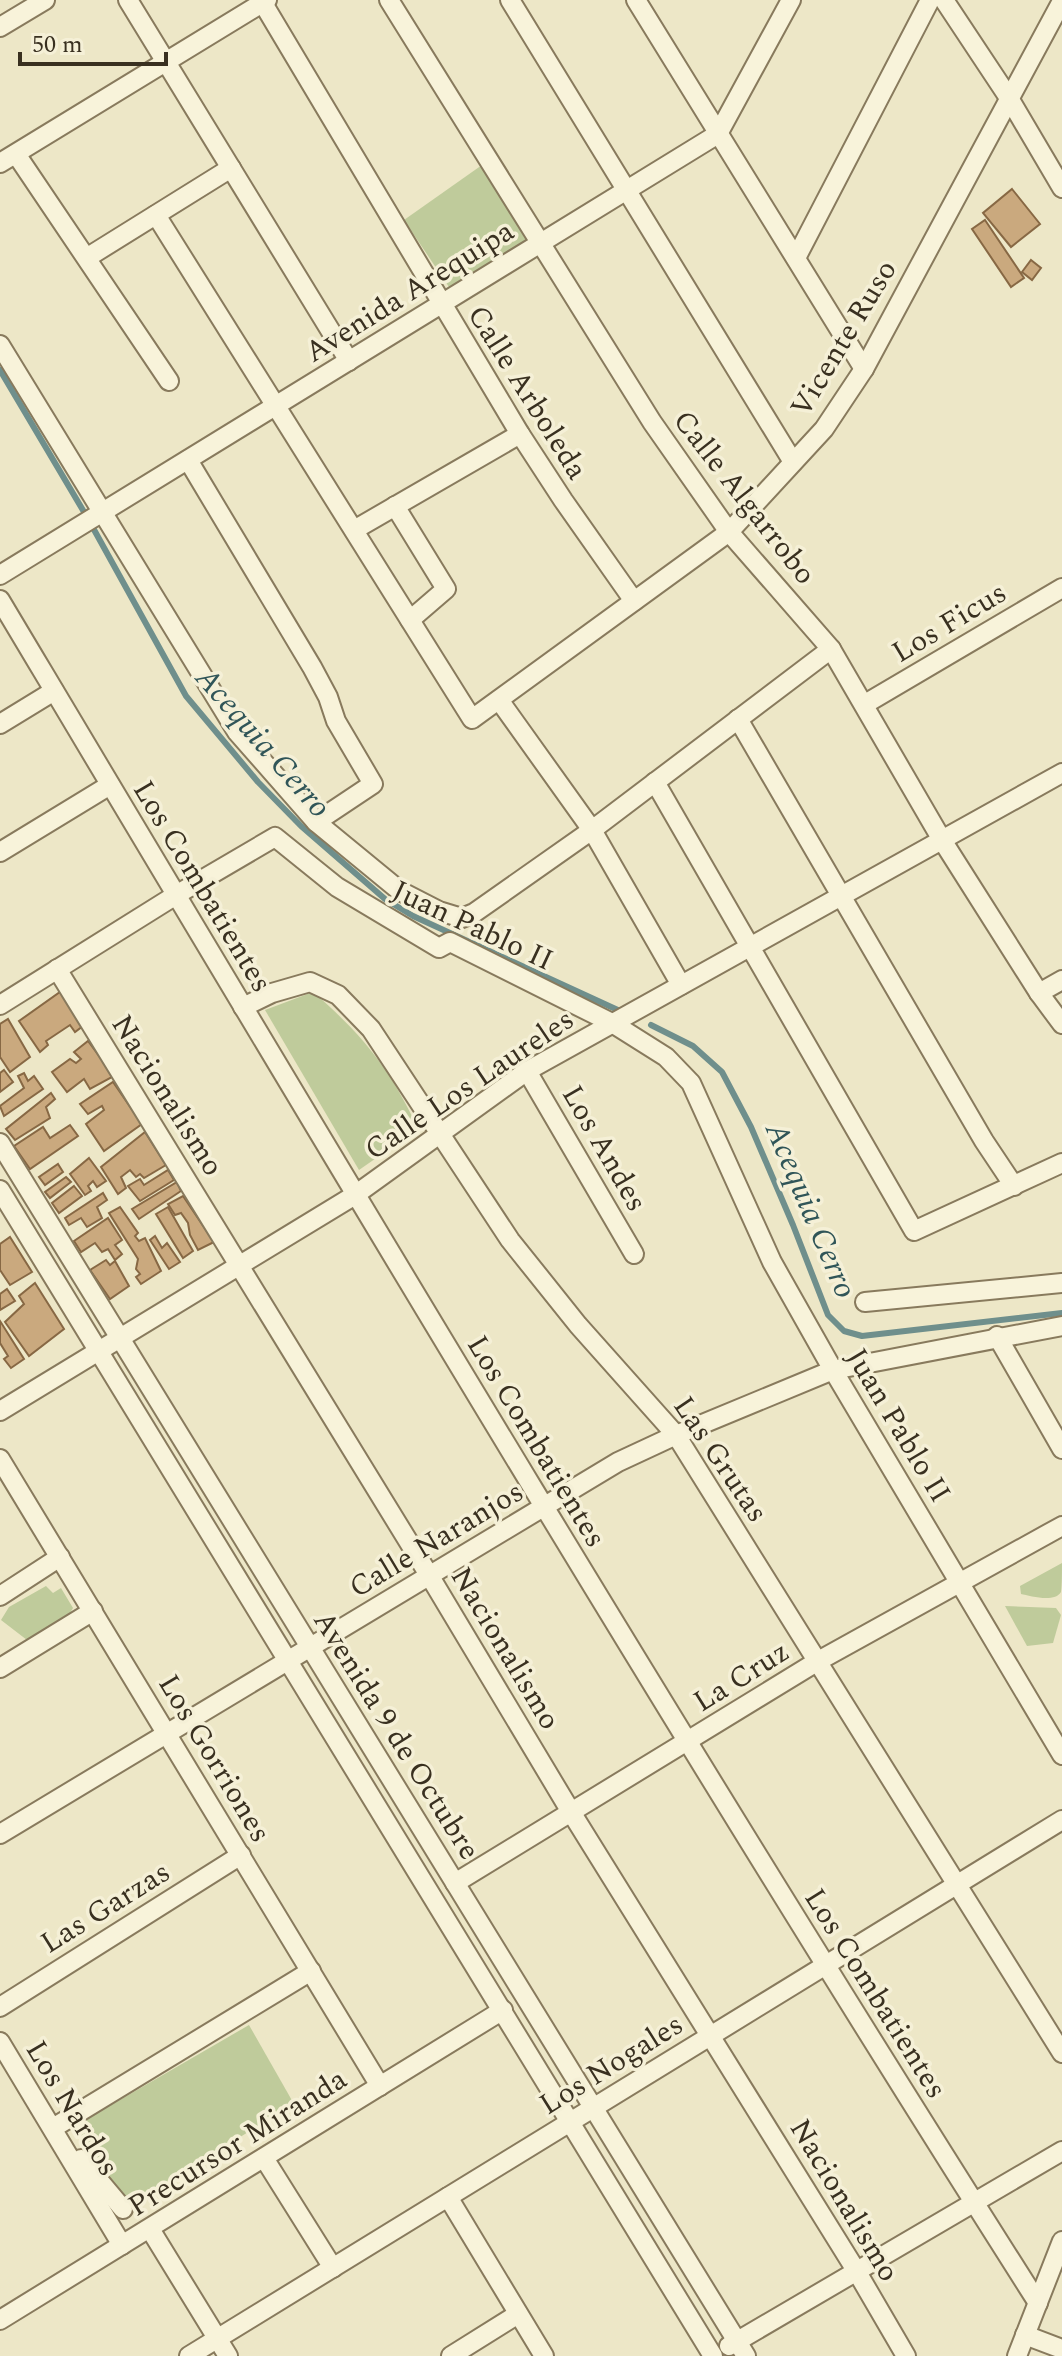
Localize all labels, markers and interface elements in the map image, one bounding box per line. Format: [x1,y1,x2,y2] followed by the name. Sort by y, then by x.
[20,16,166,66] scale bar
[32,27,83,63] text: 50 m
[296,209,524,375] street label: Avenida Arequipa
[779,251,909,426] street label: Vicente Ruso
[455,296,599,489] street label: Calle Arboleda
[661,400,827,595] street label: Calle Algarrobo
[883,570,1016,675] street label: Los Ficus
[182,655,343,830] water label: Acequia Cerro
[120,771,284,1002] street label: Los Combatientes
[384,868,561,983] street label: Juan Pablo II
[355,997,584,1172] street label: Calle Los Laureles
[99,1006,235,1185] street label: Nacionalismo
[549,1076,659,1221] street label: Los Andes
[751,1114,870,1306] water label: Acequia Cerro
[454,1326,618,1557] street label: Los Combatientes
[834,1339,963,1512] street label: Juan Pablo II
[661,1387,780,1532] street label: Las Grutas
[340,1469,533,1610] street label: Calle Naranjos
[438,1558,572,1739] street label: Nacionalismo
[301,1602,492,1869] street label: Avenida 9 de Octubre
[684,1629,799,1724] street label: La Cruz
[146,1666,283,1851] street label: Los Gorriones
[32,1850,180,1966] street label: Las Garzas
[792,1879,958,2108] street label: Los Combatientes
[530,2002,693,2127] street label: Los Nogales
[13,2032,131,2185] street label: Los Nardos
[119,2057,356,2229] street label: Precursor Miranda
[777,2110,911,2291] street label: Nacionalismo

